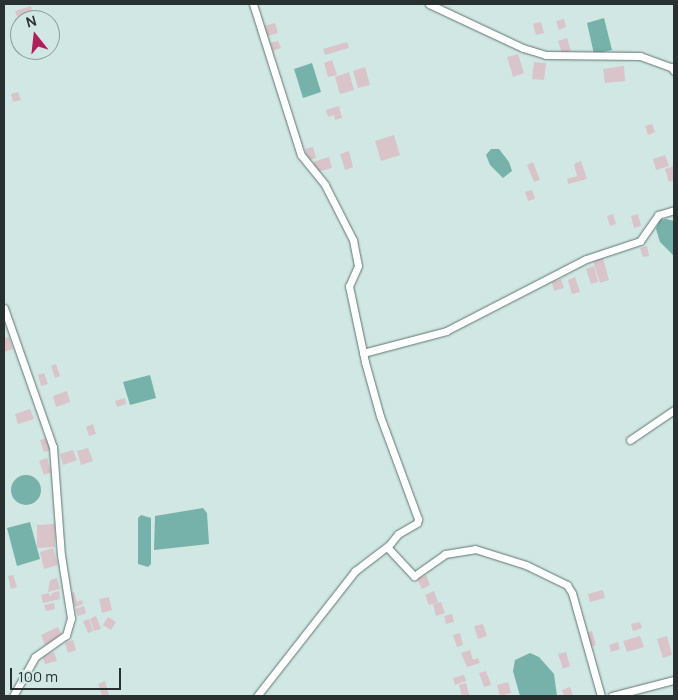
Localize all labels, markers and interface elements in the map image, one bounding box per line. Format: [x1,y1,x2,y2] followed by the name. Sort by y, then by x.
[10,10,60,60] north arrow
[24,11,38,32] text: N
[12,658,124,690] scale bar
[18,666,58,687] text: 100 m

